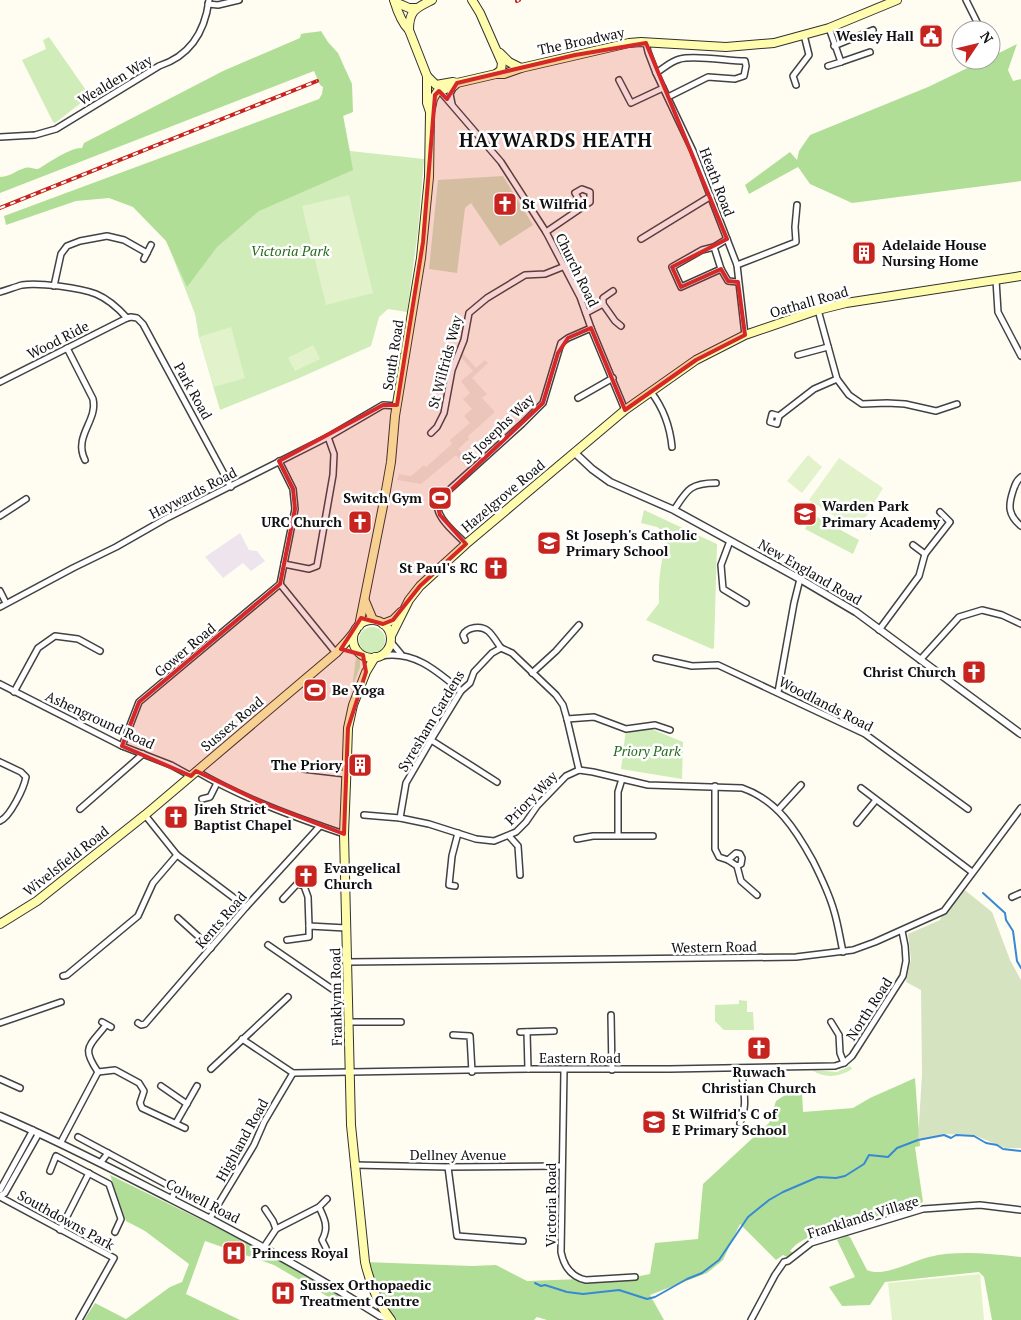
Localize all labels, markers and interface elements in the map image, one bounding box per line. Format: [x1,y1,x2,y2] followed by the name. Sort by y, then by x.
[951,20,1001,70] north arrow
[536,22,627,59] street label: The Broadway
[918,23,944,49] public building icon: Wesley Hall
[836,26,914,45] place label: Wesley Hall
[976,27,998,47] text: N
[74,49,156,109] street label: Wealden Way
[459,127,653,152] district label: HAYWARDS HEATH
[696,145,739,219] street label: Heath Road
[492,191,518,217] church icon: St Wilfrid
[522,194,588,213] place label: St Wilfrid
[551,230,604,310] street label: Church Road
[882,235,987,270] place label: Adelaide House Nursing Home
[851,240,877,266] building icon: Adelaide House Nursing Home
[251,241,330,260] park label: Victoria Park
[767,281,851,322] street label: Oathall Road
[423,312,466,410] street label: St Wilfrids Way
[24,316,92,363] street label: Wood Ride
[378,318,408,392] street label: South Road
[170,359,217,423] street label: Park Road
[457,389,539,468] street label: St Josephs Way
[457,455,549,536] street label: Hazelgrove Road
[146,462,240,523] street label: Haywards Road
[427,485,453,511] sports icon: Switch Gym
[343,488,422,507] place label: Switch Gym
[822,496,941,531] place label: Warden Park Primary Academy
[792,501,818,527] school or university icon: Warden Park Primary Academy
[347,509,373,535] church icon: URC Church
[261,512,342,531] place label: URC Church
[566,525,697,560] place label: St Joseph's Catholic Primary School
[536,530,562,556] school or university icon: St Joseph's Catholic Primary School
[755,534,866,609] street label: New England Road
[483,555,509,581] church icon: St Paul's RC
[399,558,478,577] place label: St Paul's RC
[150,618,219,681] street label: Gower Road
[961,659,987,685] church icon: Christ Church
[863,662,956,681] place label: Christ Church
[393,667,468,775] street label: Syresham Gardens
[776,672,877,736] street label: Woodlands Road
[302,677,328,703] sports icon: Be Yoga
[332,680,385,699] place label: Be Yoga
[43,686,158,753] street label: Ashenground Road
[196,692,267,755] street label: Sussex Road
[612,741,681,760] park label: Priory Park
[347,752,373,778] building icon: The Priory
[271,755,343,774] place label: The Priory
[500,766,562,829] street label: Priory Way
[194,799,292,834] place label: Jireh Strict Baptist Chapel
[163,804,189,830] church icon: Jireh Strict Baptist Chapel
[19,821,113,900] street label: Wivelsfield Road
[324,858,401,893] place label: Evangelical Church
[293,863,319,889] church icon: Evangelical Church
[191,887,251,952] street label: Kents Road
[671,936,757,957] street label: Western Road
[325,948,346,1046] street label: Franklynn Road
[841,973,896,1044] street label: North Road
[746,1035,772,1061] church icon: Ruwach Christian Church
[539,1048,621,1067] street label: Eastern Road
[702,1062,816,1097] place label: Ruwach Christian Church
[211,1095,272,1185] street label: Highland Road
[672,1104,787,1139] place label: St Wilfrid's C of E Primary School
[641,1109,667,1135] school or university icon: St Wilfrid's C of E Primary School
[410,1145,506,1164] street label: Dellney Avenue
[541,1163,560,1247] street label: Victoria Road
[163,1174,244,1227] street label: Colwell Road
[14,1185,119,1254] street label: Southdowns Park
[805,1191,921,1243] street label: Franklands Village
[221,1240,247,1266] hospital icon: Princess Royal
[252,1243,349,1262] place label: Princess Royal
[300,1275,431,1310] place label: Sussex Orthopaedic Treatment Centre
[270,1280,296,1306] hospital icon: Sussex Orthopaedic Treatment Centre

